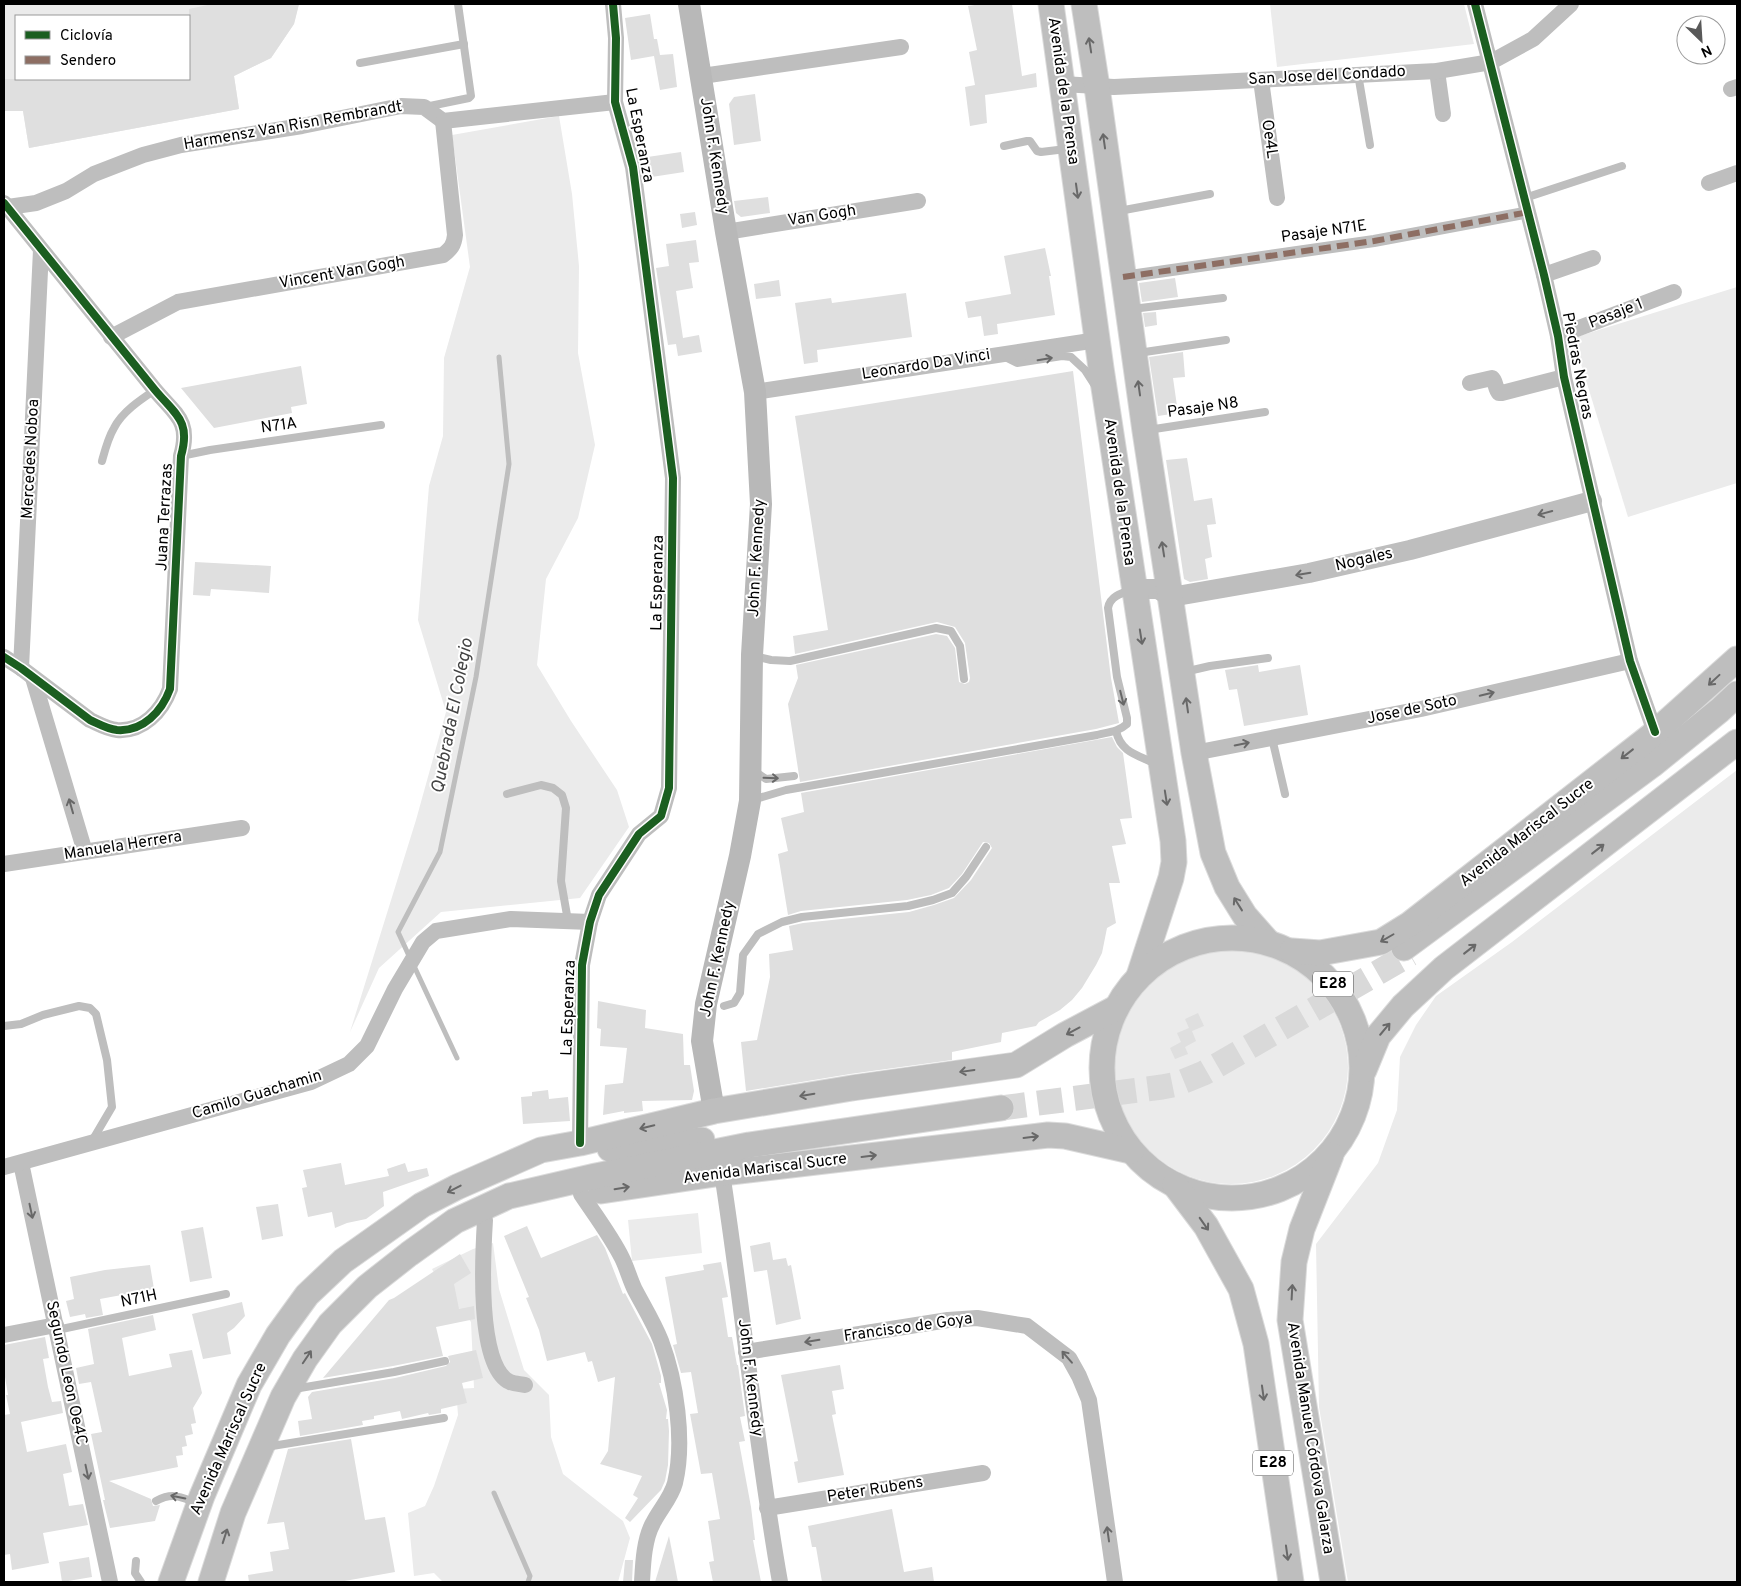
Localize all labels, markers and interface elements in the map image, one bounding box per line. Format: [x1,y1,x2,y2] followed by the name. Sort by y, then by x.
[15,15,190,80] legend
[1676,15,1726,65] north arrow
[1043,16,1083,166] street label: Avenida de la Prensa
[60,27,113,46] text: Ciclovía
[1085,38,1095,54] one-way arrow
[1698,41,1714,60] text: N
[60,52,116,71] text: Sendero
[1248,62,1406,90] street label: San Jose del Condado
[620,86,658,184] street label: La Esperanza
[695,96,733,216] street label: John F. Kennedy
[182,97,404,155] street label: Harmensz Van Risn Rembrandt
[1256,118,1282,160] street label: Oe4L
[1099,133,1109,149] one-way arrow
[1072,182,1082,198] one-way arrow
[786,201,858,231] street label: Van Gogh
[1280,216,1368,248] street label: Pasaje N71E
[277,252,407,294] street label: Vincent Van Gogh
[1586,294,1646,334] street label: Pasaje 1
[1557,311,1597,421] street label: Piedras Negras
[860,345,992,385] street label: Leonardo Da Vinci
[1037,353,1053,363] one-way arrow
[1134,381,1144,397] one-way arrow
[1166,393,1240,423] street label: Pasaje N8
[18,398,44,520] street label: Mercedes Noboa
[260,414,298,438] street label: N71A
[1099,417,1139,567] street label: Avenida de la Prensa
[152,462,178,572] street label: Juana Terrazas
[744,498,770,618] street label: John F. Kennedy
[1538,509,1554,519] one-way arrow
[647,535,669,631] street label: La Esperanza
[1158,541,1168,557] one-way arrow
[1333,544,1395,576] street label: Nogales
[1295,569,1311,579] one-way arrow
[1136,629,1146,645] one-way arrow
[427,636,479,795] water label: Quebrada El Colegio
[1708,674,1721,686] one-way arrow
[1478,689,1494,698] one-way arrow
[1118,690,1127,706] one-way arrow
[1365,691,1459,729] street label: Jose de Soto
[1182,697,1192,713] one-way arrow
[1233,739,1249,748] one-way arrow
[1621,749,1634,760] one-way arrow
[762,773,779,783] one-way arrow
[1456,774,1598,892] street label: Avenida Mariscal Sucre
[1161,790,1171,806] one-way arrow
[66,798,76,814] one-way arrow
[63,827,183,865] street label: Manuela Herrera
[1591,844,1605,854] one-way arrow
[1233,897,1243,911] one-way arrow
[696,899,740,1019] street label: John F. Kennedy
[1379,933,1394,943] one-way arrow
[1463,943,1476,954] one-way arrow
[557,960,581,1056] street label: La Esperanza
[1313,972,1353,996] road number: E28
[1379,1022,1390,1035] one-way arrow
[1066,1026,1080,1036] one-way arrow
[190,1066,324,1124] street label: Camilo Guachamin
[960,1067,976,1077] one-way arrow
[799,1091,815,1101] one-way arrow
[640,1123,656,1132] one-way arrow
[1023,1132,1039,1142] one-way arrow
[682,1149,848,1189] street label: Avenida Mariscal Sucre
[861,1151,877,1161] one-way arrow
[613,1183,629,1193] one-way arrow
[447,1185,462,1194] one-way arrow
[27,1202,36,1218] one-way arrow
[1199,1217,1209,1231] one-way arrow
[1288,1284,1297,1300] one-way arrow
[119,1285,159,1313] street label: N71H
[41,1299,91,1447] street label: Segundo Leon Oe4C
[842,1309,974,1347] street label: Francisco de Goya
[733,1318,767,1438] street label: John F. Kennedy
[1282,1321,1338,1555] street label: Avenida Manuel Córdova Galarza
[805,1337,821,1347] one-way arrow
[302,1350,312,1364] one-way arrow
[1061,1350,1072,1363] one-way arrow
[186,1360,272,1518] street label: Avenida Mariscal Sucre
[1258,1384,1268,1400] one-way arrow
[1253,1450,1293,1476] road number: E28
[83,1464,92,1480] one-way arrow
[825,1473,925,1507] street label: Peter Rubens
[170,1492,186,1502] one-way arrow
[1103,1526,1113,1542] one-way arrow
[221,1528,231,1544] one-way arrow
[1282,1545,1292,1561] one-way arrow

